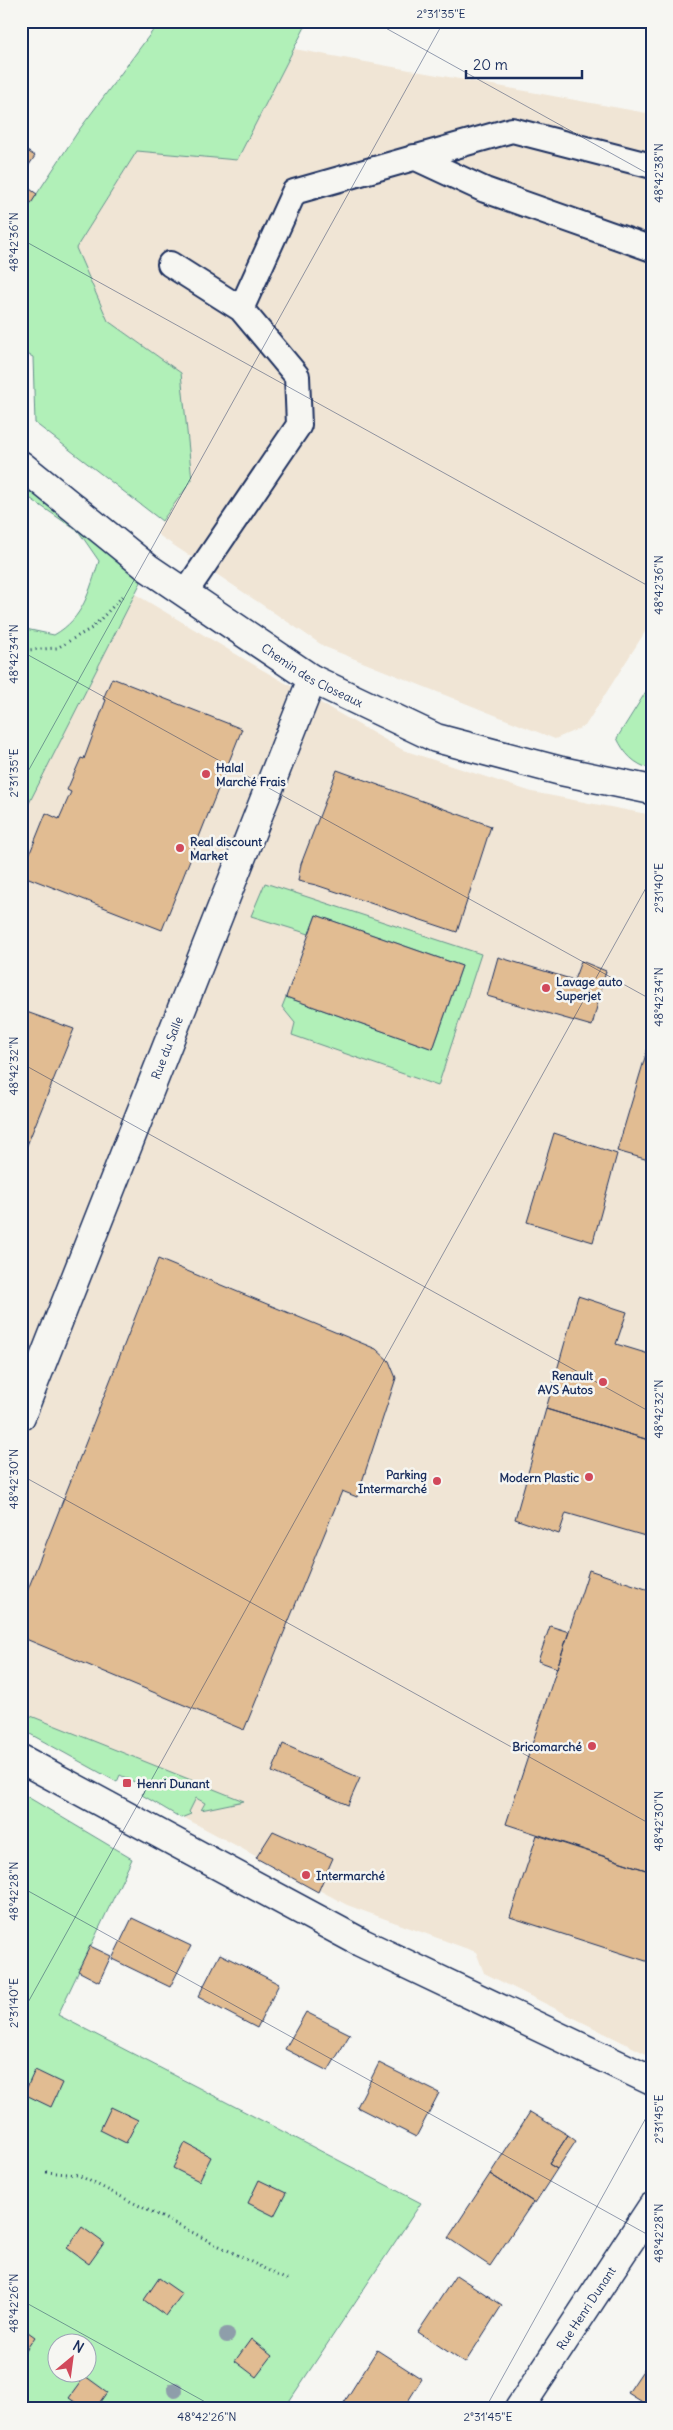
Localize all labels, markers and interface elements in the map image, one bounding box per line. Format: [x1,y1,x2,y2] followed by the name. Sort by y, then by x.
[416,6,466,21] text: 2°31'35"E
[466,48,582,80] scale bar
[473,55,508,74] text: 20 m
[651,143,666,203] text: 48°42'38"N
[6,212,21,272] text: 48°42'36"N
[651,555,666,615] text: 48°42'36"N
[6,624,21,684] text: 48°42'34"N
[259,640,366,710] street label: Chemin des Closeaux
[6,748,21,798] text: 2°31'35"E
[216,760,286,789] place label: Halal Marché Frais
[200,768,212,780] marker: Halal Marché Frais
[190,834,263,863] place label: Real discount Market
[174,842,186,854] marker: Real discount Market
[651,863,666,913] text: 2°31'40"E
[651,967,666,1027] text: 48°42'34"N
[556,974,623,1004] place label: Lavage auto Superjet
[540,982,552,994] marker: Lavage auto Superjet
[147,1014,186,1081] street label: Rue du Salle
[6,1036,21,1096] text: 48°42'32"N
[538,1368,594,1397] place label: Renault AVS Autos
[597,1376,609,1388] marker: Renault AVS Autos
[651,1379,666,1439] text: 48°42'32"N
[6,1449,21,1509] text: 48°42'30"N
[358,1467,428,1496] place label: Parking Intermarché
[499,1470,579,1485] place label: Modern Plastic
[583,1471,595,1483] marker: Modern Plastic
[431,1475,443,1487] marker: Parking Intermarché
[512,1739,583,1754] place label: Bricomarché
[586,1740,598,1752] marker: Bricomarché
[137,1776,211,1791] place label: Henri Dunant
[121,1777,133,1789] marker: Henri Dunant
[651,1791,666,1851] text: 48°42'30"N
[6,1861,21,1921] text: 48°42'28"N
[316,1868,385,1883] place label: Intermarché
[300,1869,312,1881] marker: Intermarché
[6,1978,21,2028] text: 2°31'40"E
[651,2095,666,2143] text: 2°31'45"E
[651,2203,666,2263] text: 48°42'28"N
[553,2264,618,2352] street label: Rue Henri Dunant
[6,2273,21,2333] text: 48°42'26"N
[48,2332,98,2382] north arrow
[70,2336,87,2357] text: N
[177,2409,237,2424] text: 48°42'26"N
[464,2409,512,2424] text: 2°31'45"E

